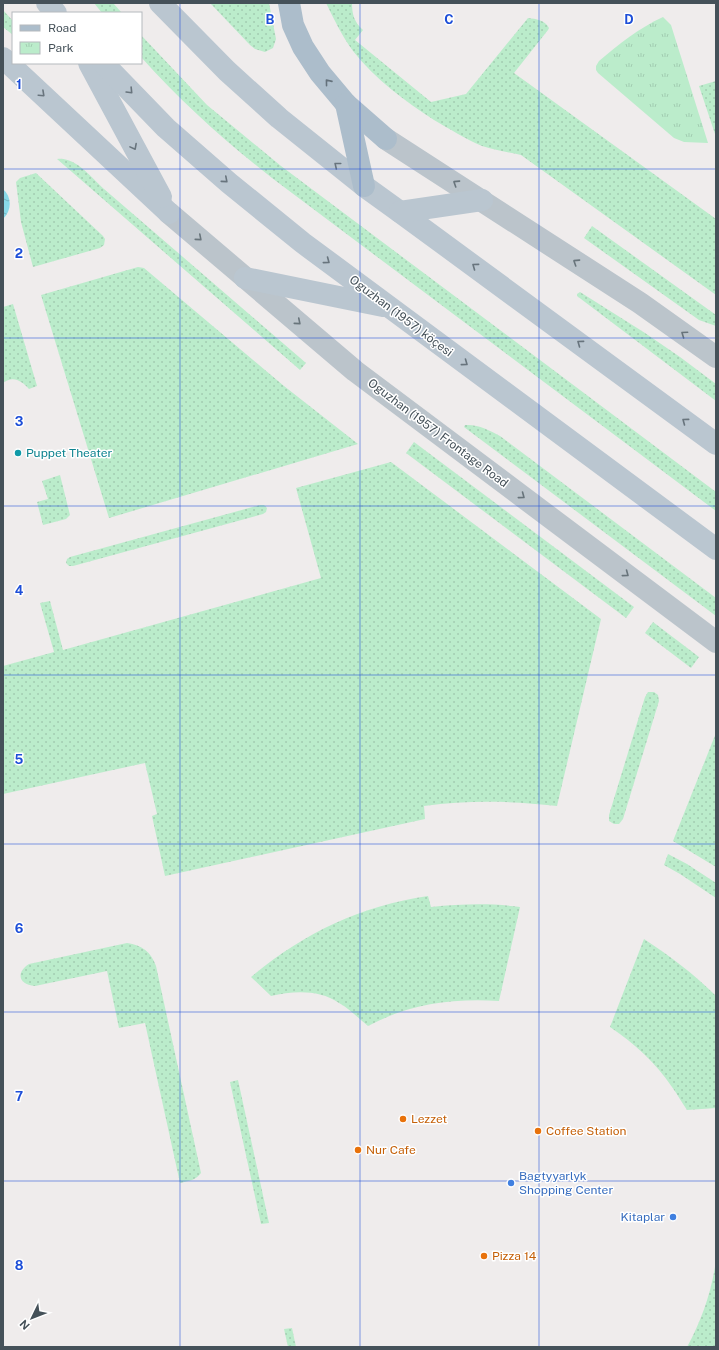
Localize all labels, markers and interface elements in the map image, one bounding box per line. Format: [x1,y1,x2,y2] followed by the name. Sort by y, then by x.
[12,12,142,64] legend
[266,12,275,27] text: B
[444,12,454,27] text: C
[624,12,634,27] text: D
[48,21,76,35] text: Road
[48,41,74,55] text: Park
[16,77,22,92] text: 1
[325,80,332,87] one-way arrow
[125,86,133,94] one-way arrow
[37,89,45,97] one-way arrow
[129,143,137,150] one-way arrow
[334,162,341,169] one-way arrow
[220,175,228,182] one-way arrow
[453,181,460,188] one-way arrow
[194,234,201,241] one-way arrow
[15,246,23,261] text: 2
[322,256,329,263] one-way arrow
[573,259,580,267] one-way arrow
[473,264,480,271] one-way arrow
[347,273,455,359] street label: Oguzhan (1957) köçesi
[293,318,300,325] one-way arrow
[681,331,688,339] one-way arrow
[577,340,584,348] one-way arrow
[460,358,467,365] one-way arrow
[365,376,511,490] street label: Oguzhan (1957) Frontage Road
[15,414,24,429] text: 3
[682,418,689,425] one-way arrow
[26,446,112,460] place label: Puppet Theater
[13,448,23,458] marker: Puppet Theater
[518,491,525,498] one-way arrow
[622,570,629,577] one-way arrow
[15,583,24,598] text: 4
[15,752,24,767] text: 5
[15,921,24,936] text: 6
[15,1089,23,1104] text: 7
[411,1112,447,1126] place label: Lezzet
[398,1114,408,1124] marker: Lezzet
[546,1124,627,1138] place label: Coffee Station
[533,1126,543,1136] marker: Coffee Station
[366,1143,416,1157] place label: Nur Cafe
[353,1145,363,1155] marker: Nur Cafe
[519,1169,613,1197] place label: Bagtyyarlyk Shopping Center
[506,1178,516,1188] marker: Bagtyyarlyk Shopping Center
[621,1210,665,1224] place label: Kitaplar
[668,1212,678,1222] marker: Kitaplar
[492,1249,537,1263] place label: Pizza 14
[479,1251,489,1261] marker: Pizza 14
[15,1258,24,1273] text: 8
[12,1298,52,1338] north arrow
[17,1318,32,1332] text: N

